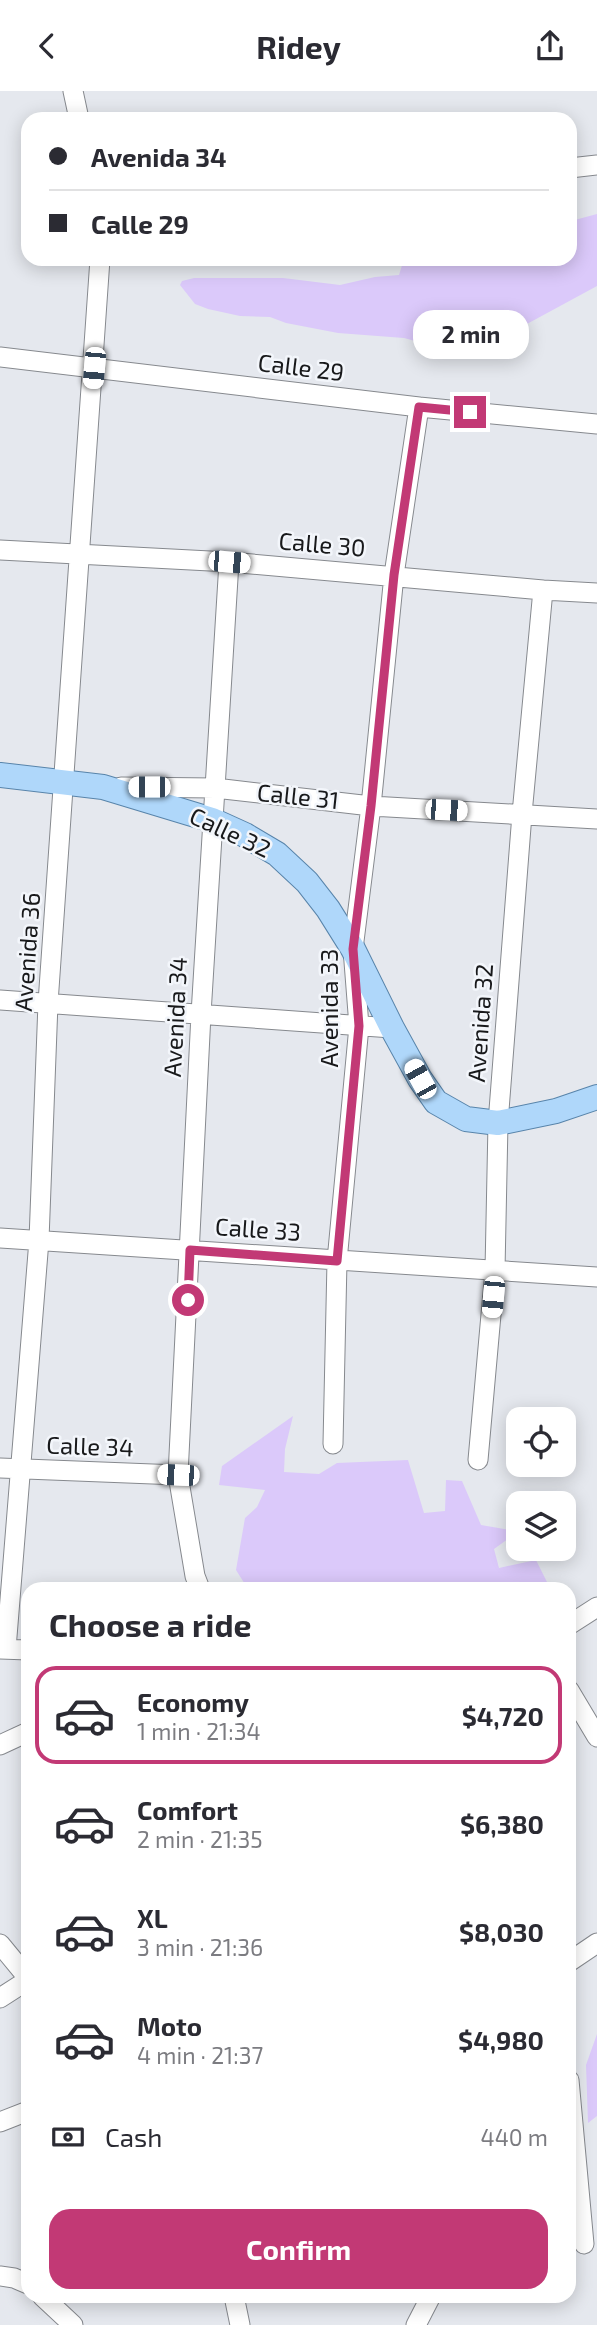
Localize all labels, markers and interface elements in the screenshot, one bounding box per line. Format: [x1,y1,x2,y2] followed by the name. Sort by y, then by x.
[28,27,66,65] icon: back
[256,27,341,65] text: Ridey
[531,27,569,65] icon: share
[91,141,227,172] text: Avenida 34
[91,208,189,239] text: Calle 29
[412,310,528,359] callout: 2 min
[442,320,500,348] text: 2 min
[82,346,107,390] car
[256,347,346,386] street label: Calle 29
[454,396,486,428] route end
[277,525,367,562] street label: Calle 30
[208,550,251,574] car
[129,777,171,798] car
[256,777,341,814] street label: Calle 31
[425,798,468,822] car
[185,800,276,863] street label: Calle 32
[8,891,45,1012] street label: Avenida 36
[314,949,343,1067] street label: Avenida 33
[157,956,192,1078] street label: Avenida 34
[461,963,498,1083] street label: Avenida 32
[401,1056,440,1102] car
[214,1211,302,1246] street label: Calle 33
[481,1275,506,1319] car
[172,1284,204,1316] route start
[506,1407,576,1561] map controls
[506,1407,576,1477] button: locate
[46,1429,134,1462] street label: Calle 34
[157,1464,200,1486] car
[506,1491,576,1561] button: layers
[49,1605,252,1643] text: Choose a ride
[53,1684,116,1747] icon: car
[137,1686,249,1717] text: Economy
[462,1700,544,1731] text: $4,720
[137,1717,261,1745] text: 1 min · 21:34
[53,1792,116,1855] icon: car
[137,1794,238,1825] text: Comfort
[460,1808,544,1839] text: $6,380
[137,1825,263,1853] text: 2 min · 21:35
[53,1900,116,1963] icon: car
[137,1902,168,1933] text: XL
[459,1916,544,1947] text: $8,030
[137,1933,263,1961] text: 3 min · 21:36
[53,2008,116,2071] icon: car
[137,2010,202,2041] text: Moto
[458,2024,544,2055] text: $4,980
[137,2041,263,2069] text: 4 min · 21:37
[49,2118,87,2156] icon: cash
[105,2121,162,2152] text: Cash
[481,2123,548,2151] text: 440 m
[49,2209,548,2289] button: Confirm

